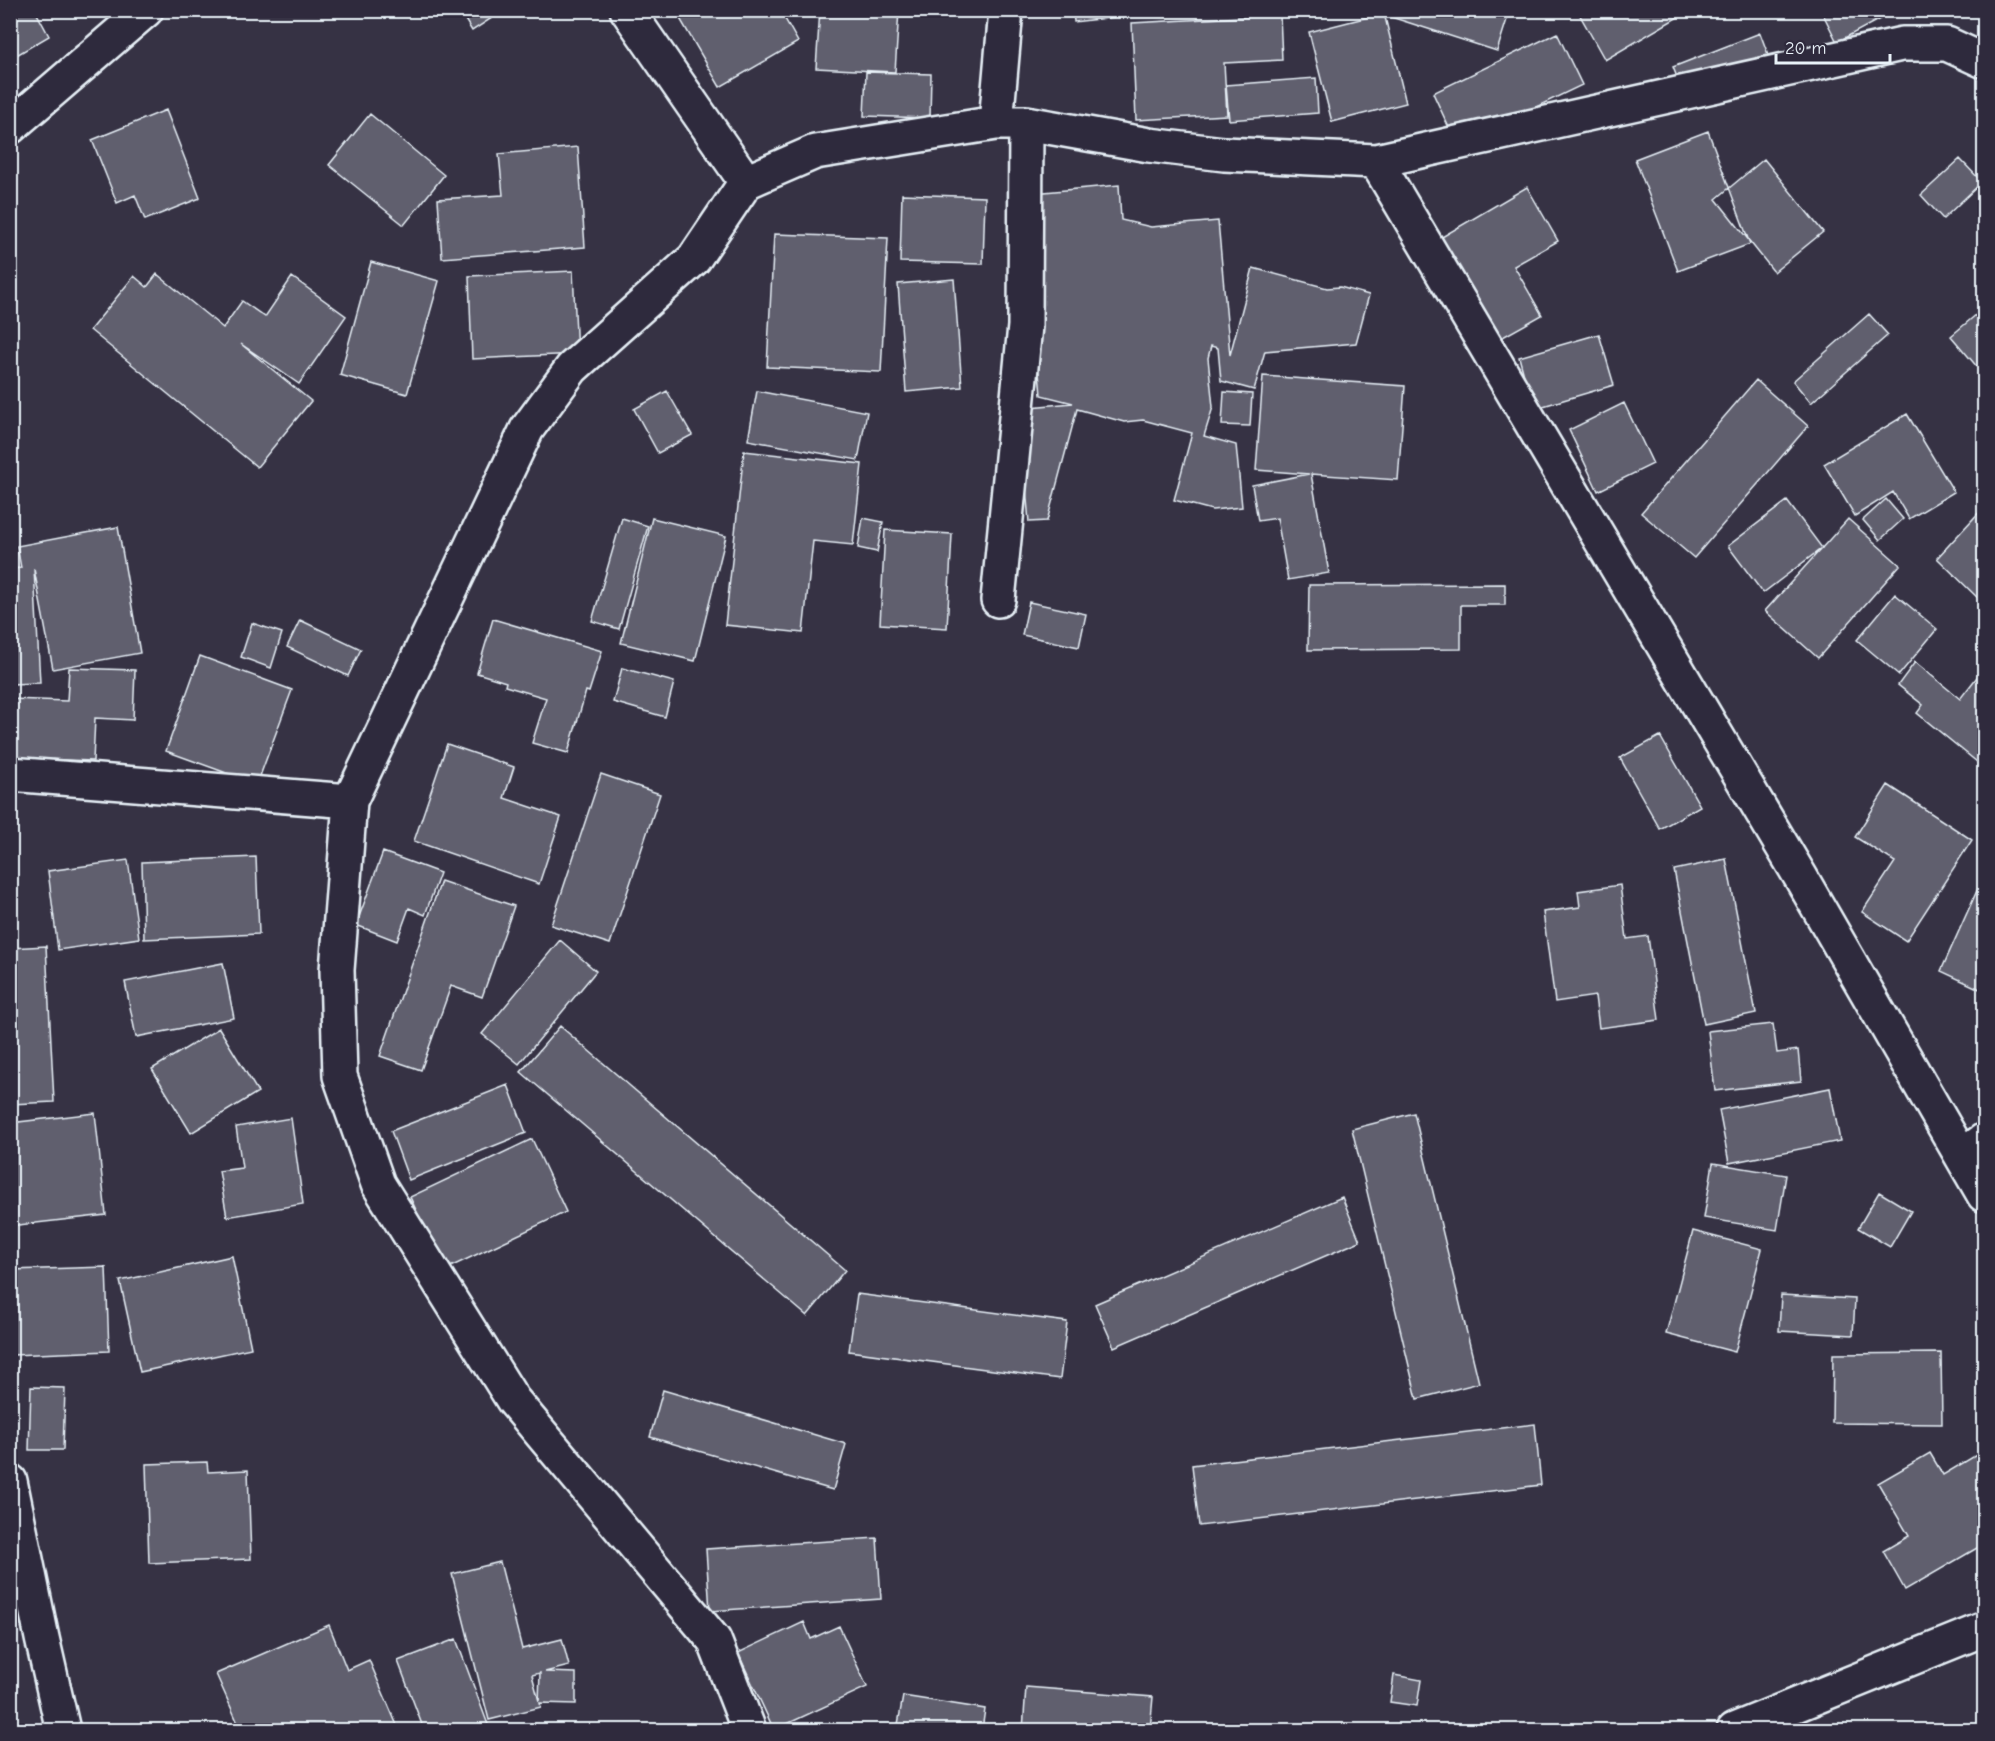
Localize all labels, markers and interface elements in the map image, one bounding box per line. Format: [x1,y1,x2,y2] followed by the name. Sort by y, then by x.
[1776,27,1890,65] scale bar
[1785,38,1826,59] text: 20 m

